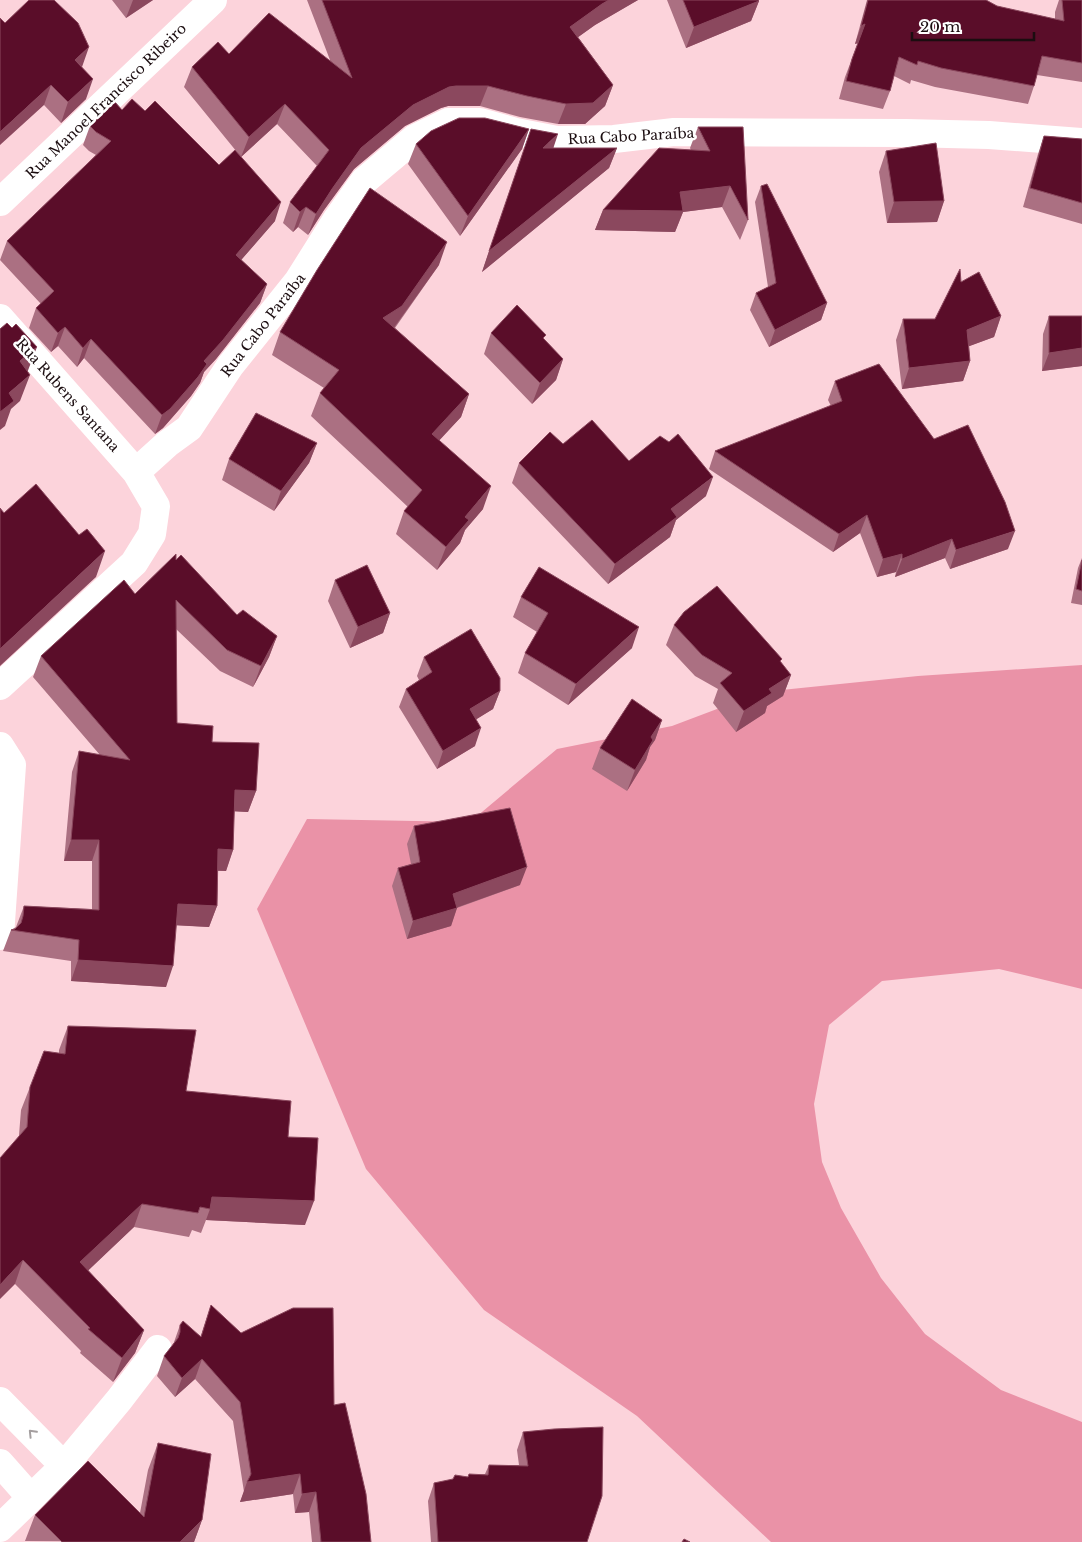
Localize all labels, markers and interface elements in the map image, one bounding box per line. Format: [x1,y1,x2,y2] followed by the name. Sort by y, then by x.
[912,10,1034,42] scale bar
[920,17,960,36] text: 20 m
[22,19,190,183] street label: Rua Manoel Francisco Ribeiro
[567,124,695,148] street label: Rua Cabo Paraíba
[217,269,309,381] street label: Rua Cabo Paraíba
[12,335,124,456] street label: Rua Rubens Santana
[29,1430,38,1439] one-way arrow

